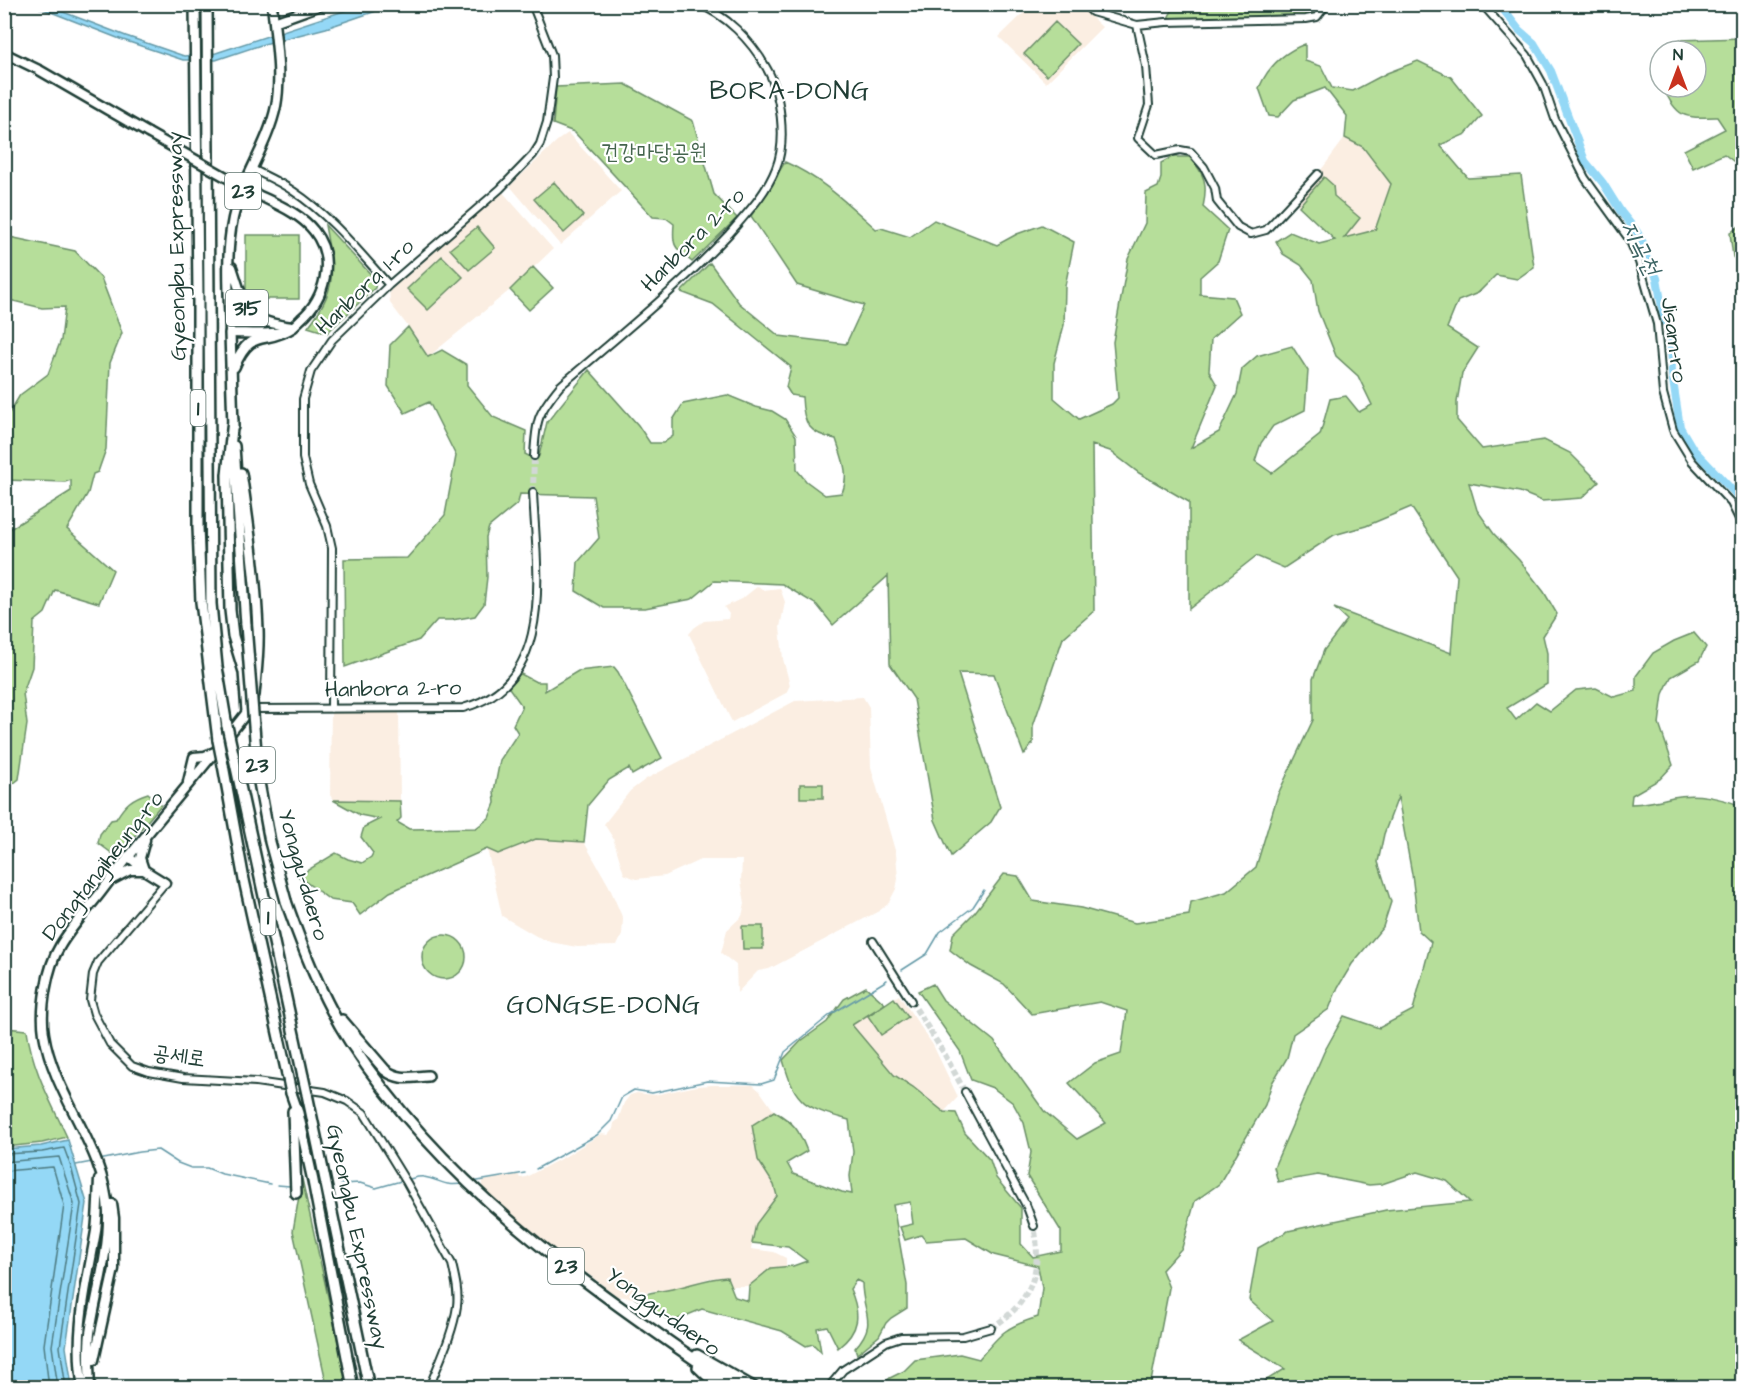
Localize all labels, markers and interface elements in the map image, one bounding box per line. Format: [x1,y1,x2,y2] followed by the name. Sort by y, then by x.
[1648,39,1708,99] north arrow
[1673,44,1683,66] text: N
[709,73,871,109] district label: BORA-DONG
[160,131,195,361] street label: Gyeongbu Expressway
[601,137,707,168] park label: 건강마당공원
[225,173,261,209] road number: 23
[634,180,753,299] street label: Hanbora 2-ro
[1612,214,1670,284] water label: 지곡천
[309,231,422,342] street label: Hanbora 1-ro
[226,290,268,326] road number: 315
[1653,295,1695,385] street label: Jisam-ro
[190,390,206,426] road number: 1
[325,672,462,706] street label: Hanbora 2-ro
[239,747,275,783] road number: 23
[35,784,173,948] street label: Dongtangiheung-ro
[269,806,337,945] street label: Yonggu-daero
[260,899,276,935] road number: 1
[507,987,701,1023] district label: GONGSE-DONG
[151,1037,207,1075] street label: 공세로
[317,1122,396,1352] street label: Gyeongbu Expressway
[548,1248,584,1284] road number: 23
[599,1260,727,1365] street label: Yonggu-daero

